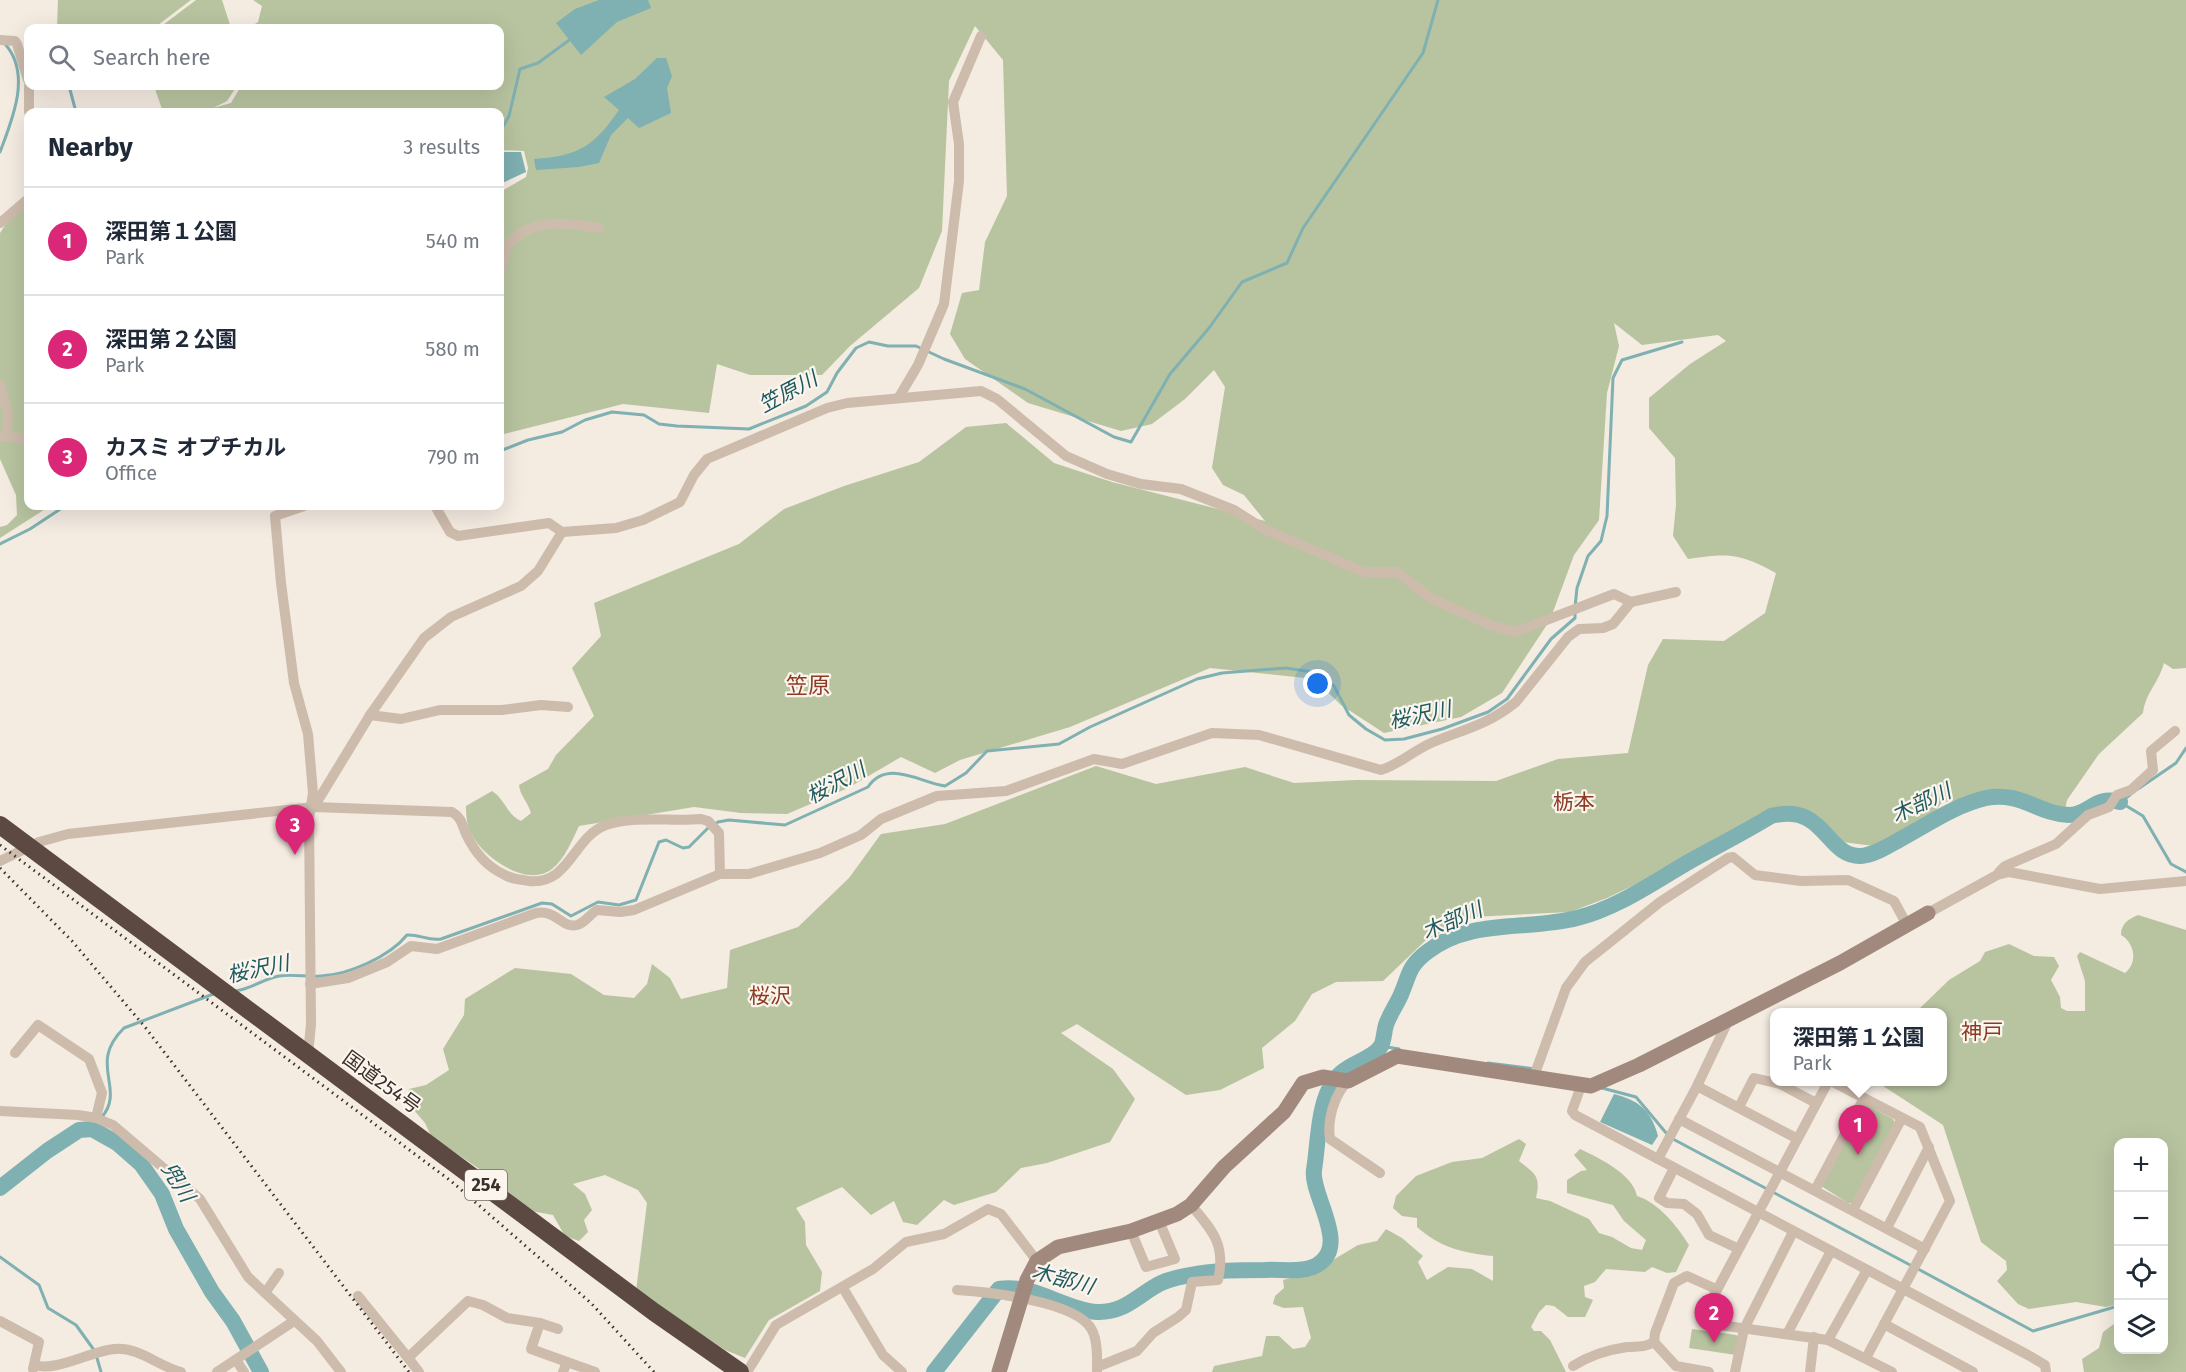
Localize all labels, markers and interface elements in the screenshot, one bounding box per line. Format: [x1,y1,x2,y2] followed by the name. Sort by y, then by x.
[24,24,504,90] search box
[45,41,78,74] icon: search
[93,44,211,71] text: Search here
[48,132,133,163] text: Nearby
[403,135,480,159] text: 3 results
[105,218,237,245] text: 深田第１公園
[63,229,72,253] text: 1
[426,229,480,253] text: 540 m
[105,245,144,269] text: Park
[105,326,237,353] text: 深田第２公園
[62,337,73,361] text: 2
[425,337,480,361] text: 580 m
[105,353,144,377] text: Park
[754,365,824,418] water label: 笠原川
[105,434,286,461] text: カスミ オプチカル
[62,445,73,469] text: 3
[427,445,480,469] text: 790 m
[105,461,157,485] text: Office
[1303,669,1332,698] your location
[786,672,830,699] district label: 笠原
[1386,695,1455,734] water label: 桜沢川
[802,756,872,809] water label: 桜沢川
[1887,777,1957,828] water label: 木部川
[1553,789,1595,815] district label: 栃本
[276,806,314,855] pin: 3
[1418,896,1488,945] water label: 木部川
[224,949,293,988] water label: 桜沢川
[749,983,791,1009] district label: 桜沢
[1770,1008,1947,1086] popup
[1961,1019,2003,1045] district label: 神戸
[1792,1024,1925,1051] text: 深田第１公園
[338,1046,426,1118] street label: 国道254号
[1792,1051,1832,1075] text: Park
[1838,1106,1878,1155] pin: 1
[2114,1138,2168,1354] map controls
[2114,1138,2168,1192] button: +
[156,1157,201,1208] water label: 兜川
[465,1170,507,1200] road number: 254
[2114,1192,2168,1246] button: −
[2114,1246,2168,1300] button: locate
[1029,1258,1099,1300] water label: 木部川
[1694,1294,1734,1343] pin: 2
[2114,1300,2168,1354] button: layers

